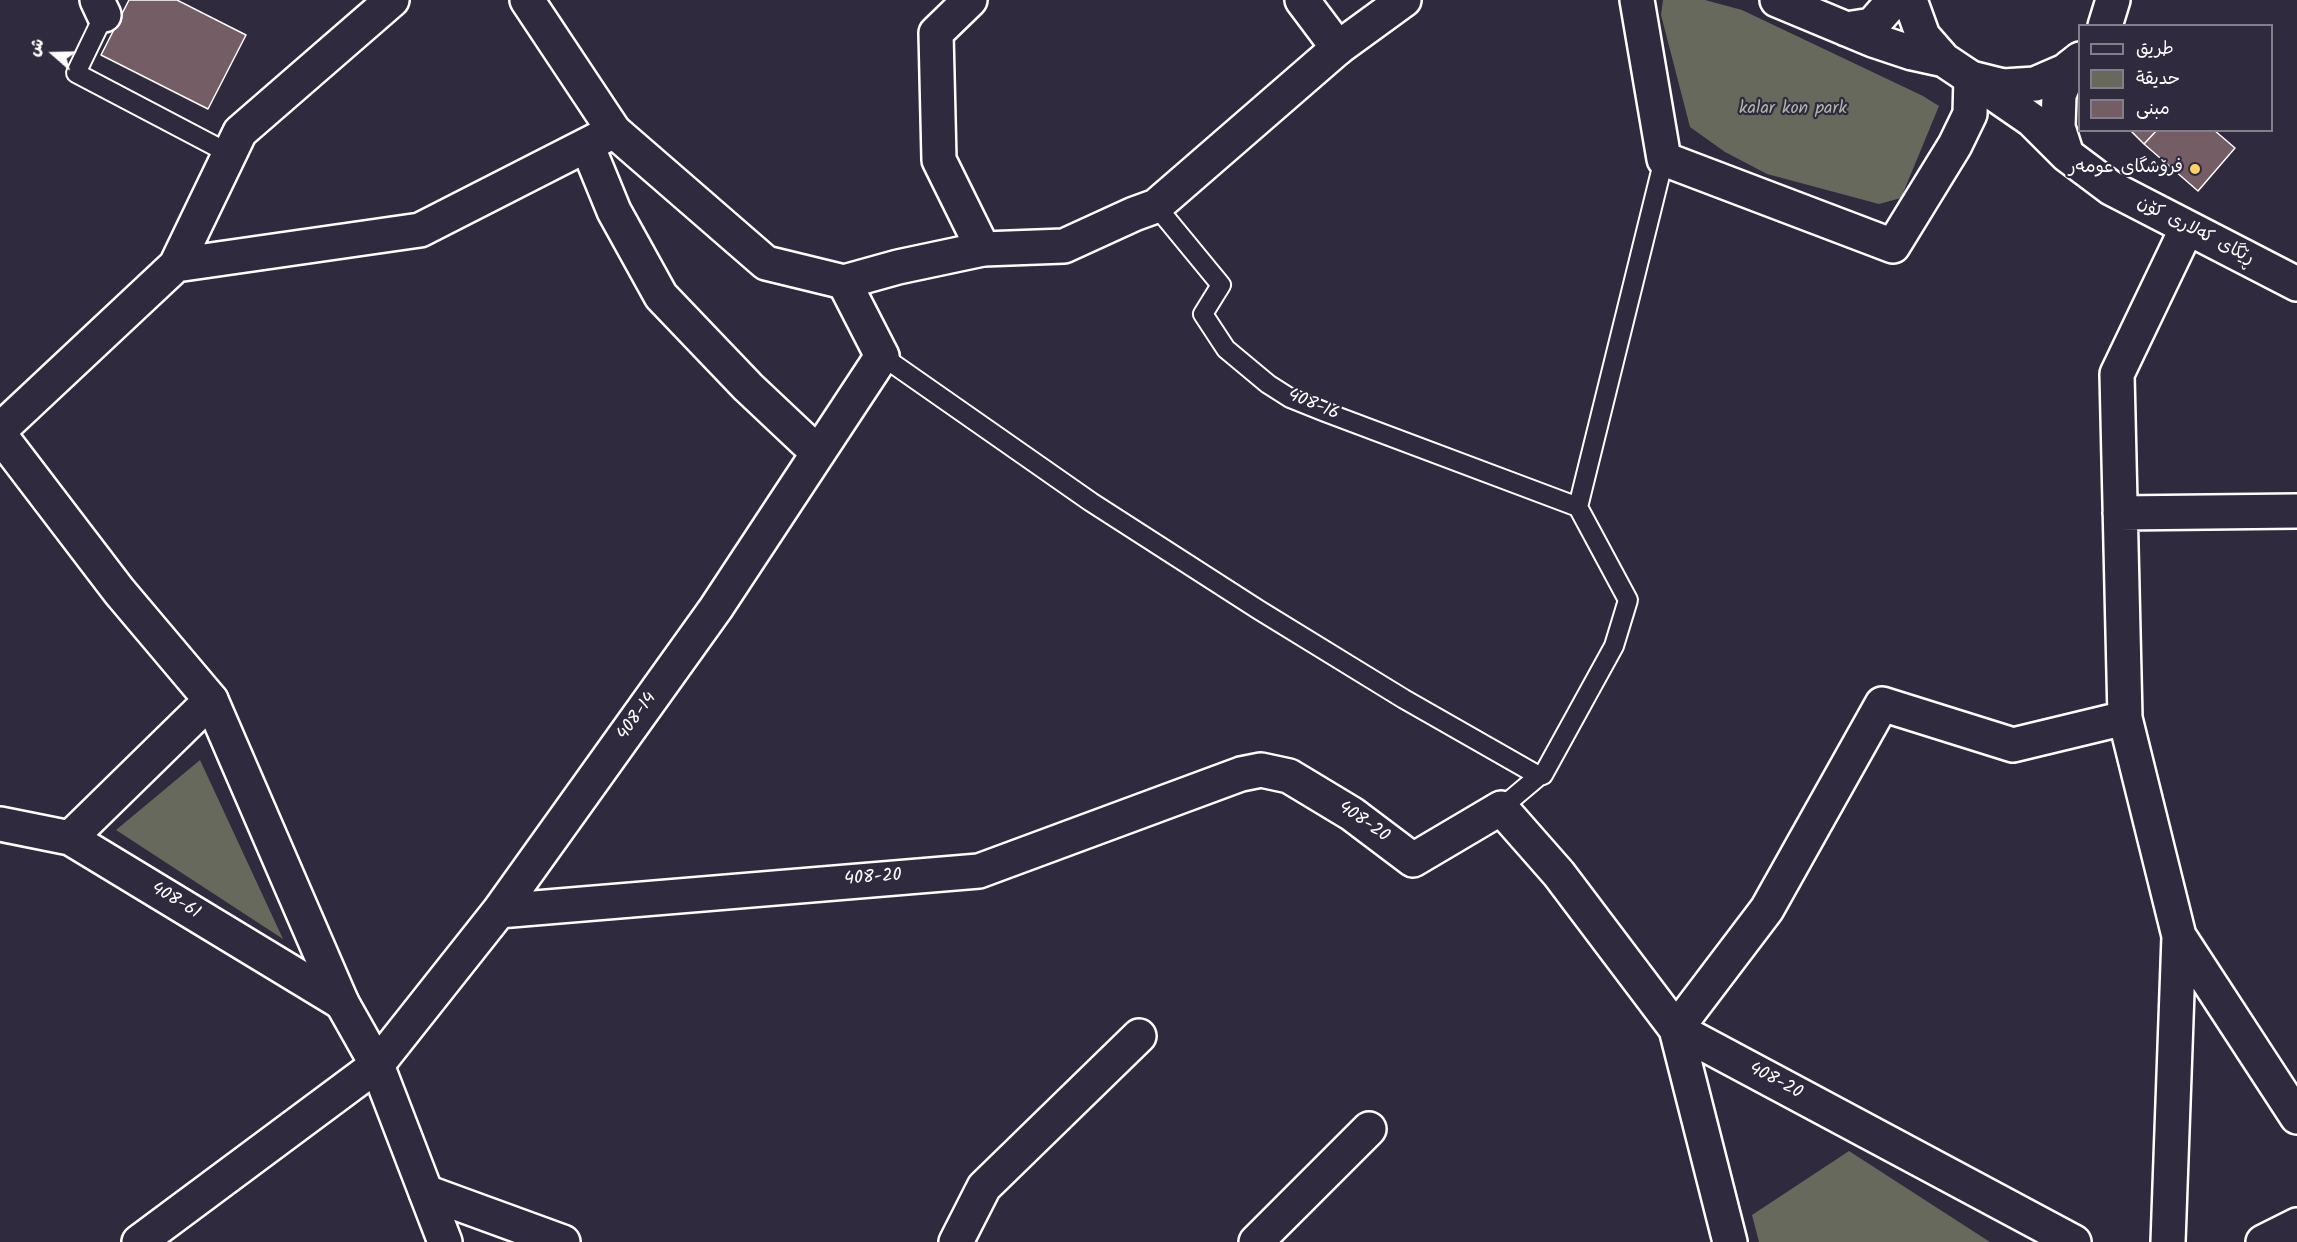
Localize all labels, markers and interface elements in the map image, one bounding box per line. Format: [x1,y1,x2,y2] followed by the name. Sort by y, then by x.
[24,24,84,84] north arrow
[2078,24,2273,132] legend
[22,35,51,60] text: ش
[2136,35,2174,64] text: طريق
[2136,65,2180,94] text: حديقة
[2136,95,2170,124] text: مبنى
[1739,99,1847,121] park label: kalar kon park
[2069,158,2183,180] place label: فرۆشگای عومەر
[2188,162,2202,176] marker: فرۆشگای عومەر
[2133,193,2257,271] street label: ڕێگای کەلاری کۆن
[1284,386,1342,426] street label: 408-16
[614,689,662,745] street label: 408-14
[1333,798,1393,848] street label: 408-20
[844,866,902,892] street label: 408-20
[146,879,204,925] street label: 408-61
[1745,1059,1805,1105] street label: 408-20

